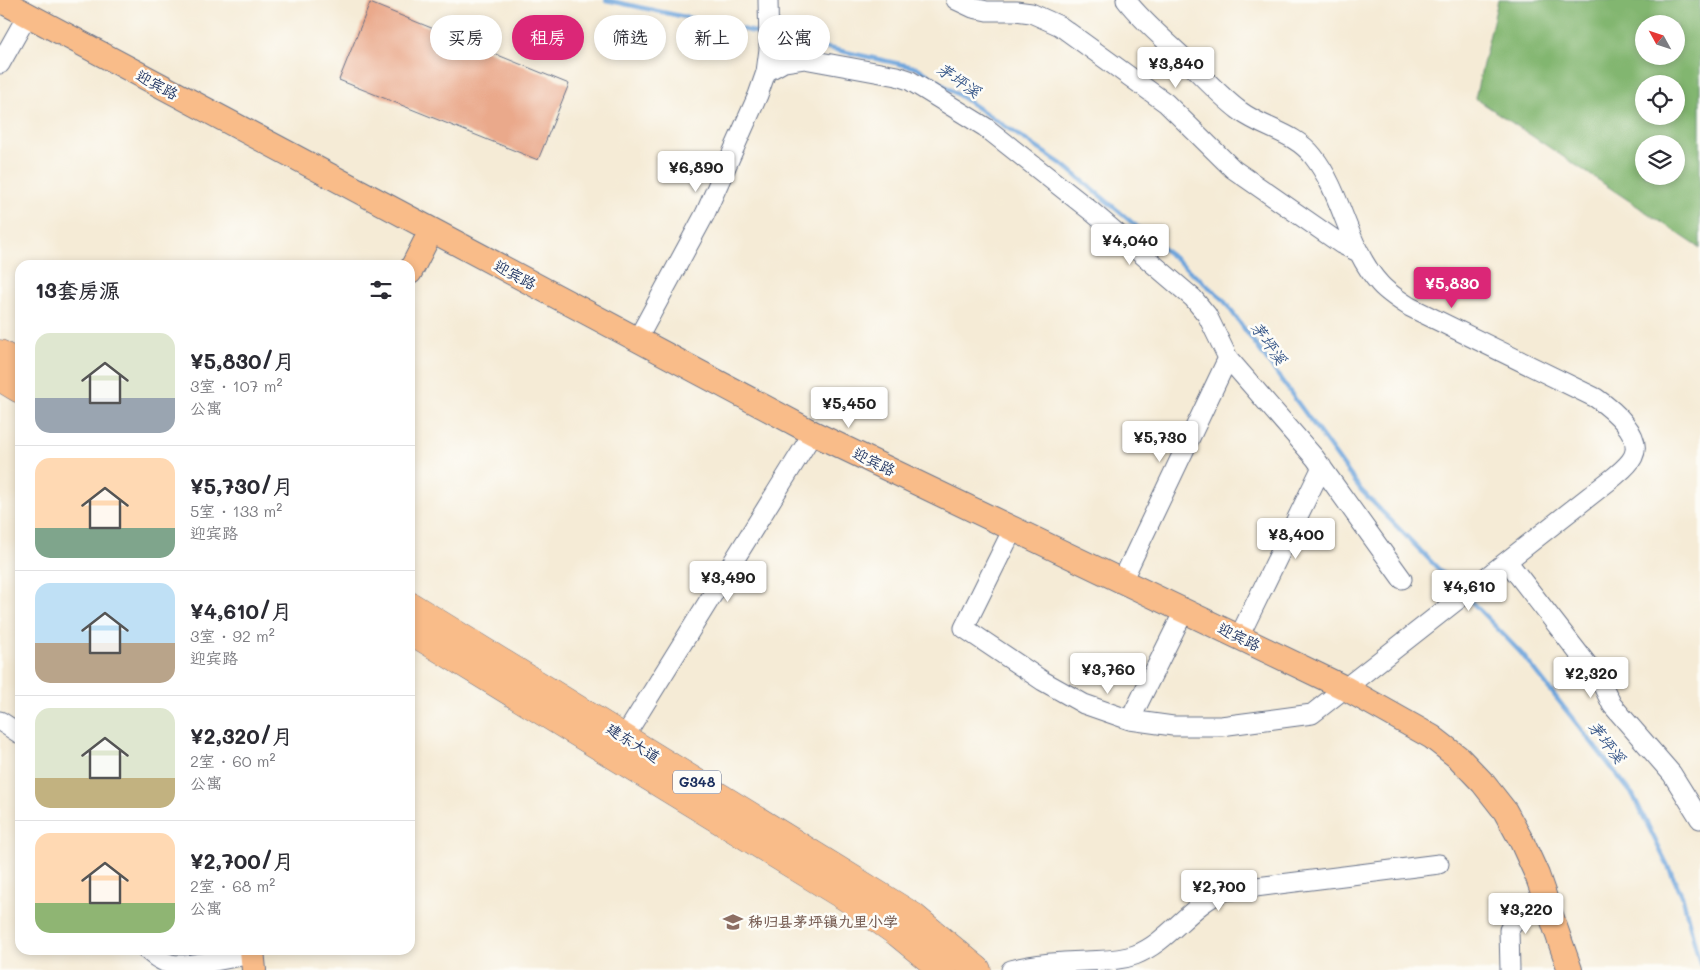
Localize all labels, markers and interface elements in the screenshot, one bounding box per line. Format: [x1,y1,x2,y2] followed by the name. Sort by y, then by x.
[430,15,502,60] chip: 买房
[512,15,584,60] chip: 租房
[594,15,666,60] chip: 筛选
[676,15,748,60] chip: 新上
[758,15,830,60] chip: 公寓
[1635,15,1685,65] north arrow
[1635,15,1685,185] map controls
[1135,46,1217,89] pin: ¥3,840
[1148,52,1204,73] text: ¥3,840
[934,57,986,102] water label: 茅坪溪
[133,65,182,104] street label: 迎宾路
[1635,75,1685,125] button: locate
[1635,135,1685,185] button: layers
[655,150,737,193] pin: ¥6,890
[669,156,723,177] text: ¥6,890
[1089,224,1171,266] pin: ¥4,040
[1102,229,1158,250] text: ¥4,040
[491,255,540,294] street label: 迎宾路
[1411,266,1493,309] pin: ¥5,830
[1425,272,1479,293] text: ¥5,830
[35,276,120,303] text: 13套房源
[367,276,395,304] icon: filters
[1247,317,1293,369] water label: 茅坪溪
[190,347,295,374] text: ¥5,830/月
[75,353,135,413] icon: home
[190,375,282,396] text: 3室 · 107 m²
[808,386,890,429] pin: ¥5,450
[822,392,876,413] text: ¥5,450
[190,397,222,418] text: 公寓
[1119,420,1201,463] pin: ¥5,730
[1133,426,1187,447] text: ¥5,730
[850,442,899,480] street label: 迎宾路
[190,472,294,499] text: ¥5,730/月
[75,478,135,538] icon: home
[190,500,282,521] text: 5室 · 133 m²
[1255,518,1337,560] pin: ¥8,400
[190,522,238,543] text: 迎宾路
[1268,523,1324,544] text: ¥8,400
[687,560,769,603] pin: ¥3,490
[700,566,756,587] text: ¥3,490
[1428,570,1510,612] pin: ¥4,610
[1443,575,1495,596] text: ¥4,610
[190,597,292,624] text: ¥4,610/月
[75,603,135,663] icon: home
[1215,617,1264,655] street label: 迎宾路
[190,625,275,646] text: 3室 · 92 m²
[190,647,238,668] text: 迎宾路
[1067,652,1149,695] pin: ¥3,760
[1550,656,1632,699] pin: ¥2,320
[1081,658,1135,679] text: ¥3,760
[1564,662,1618,683] text: ¥2,320
[1584,716,1631,768] water label: 茅坪溪
[603,718,664,767] street label: 建东大道
[190,722,293,749] text: ¥2,320/月
[75,728,135,788] icon: home
[190,750,276,771] text: 2室 · 60 m²
[673,770,721,794] road number: G348
[190,772,222,793] text: 公寓
[190,847,294,874] text: ¥2,700/月
[75,853,135,913] icon: home
[1178,870,1260,912] pin: ¥2,700
[190,875,275,896] text: 2室 · 68 m²
[1192,875,1246,896] text: ¥2,700
[1485,892,1567,935] pin: ¥3,220
[190,897,222,918] text: 公寓
[1499,898,1553,919] text: ¥3,220
[722,911,744,933] school or university icon: 秭归县茅坪镇九里小学
[748,911,898,931] place label: 秭归县茅坪镇九里小学

